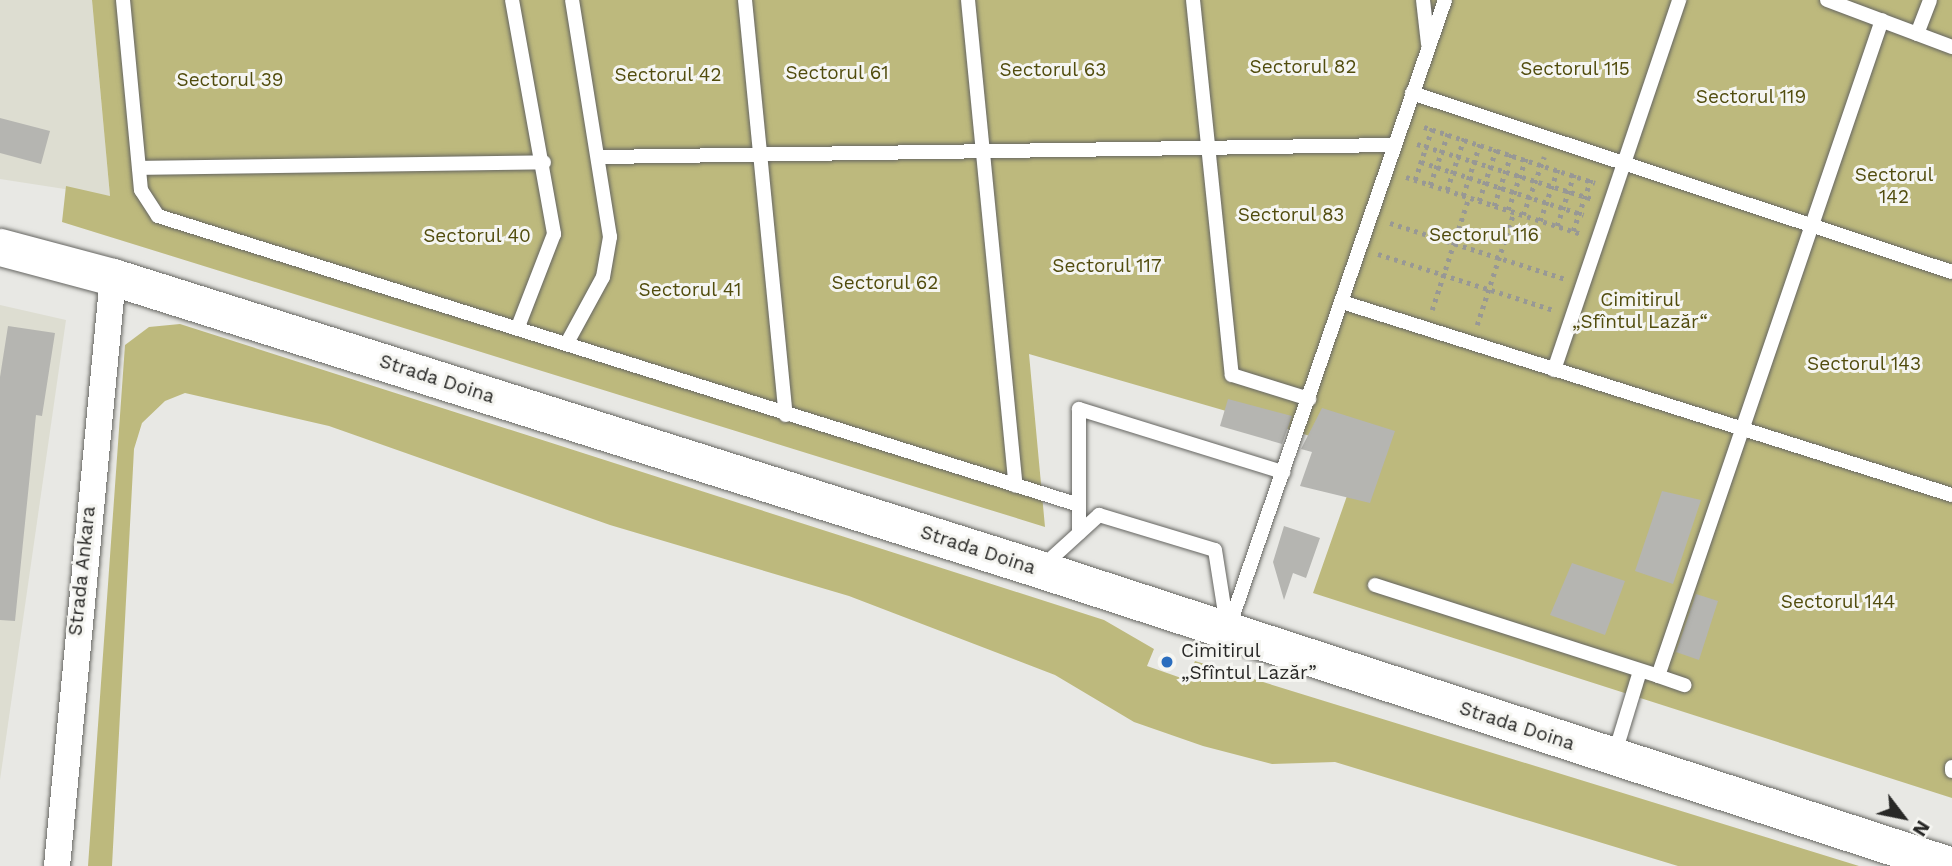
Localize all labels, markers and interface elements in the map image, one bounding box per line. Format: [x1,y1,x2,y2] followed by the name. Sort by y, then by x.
[1249,56,1357,78] park label: Sectorul 82
[1520,58,1630,80] park label: Sectorul 115
[999,59,1107,81] park label: Sectorul 63
[785,62,889,84] park label: Sectorul 61
[614,64,722,86] park label: Sectorul 42
[176,69,284,91] park label: Sectorul 39
[1695,86,1807,108] park label: Sectorul 119
[1855,164,1933,208] park label: Sectorul 142
[1237,204,1345,226] park label: Sectorul 83
[1428,224,1540,246] park label: Sectorul 116
[423,225,531,247] park label: Sectorul 40
[1052,255,1162,277] park label: Sectorul 117
[831,272,939,294] park label: Sectorul 62
[638,279,742,301] park label: Sectorul 41
[1572,289,1708,333] park label: Cimitirul „Sfîntul Lazăr“
[376,350,498,408] street label: Strada Doina
[1806,353,1922,375] park label: Sectorul 143
[64,504,100,638] street label: Strada Ankara
[917,521,1039,579] street label: Strada Doina
[1780,591,1896,613] park label: Sectorul 144
[1181,640,1317,684] place label: Cimitirul „Sfîntul Lazăr”
[1159,654,1175,670] marker: Cimitirul „Sfîntul Lazăr”
[1456,697,1578,755] street label: Strada Doina
[1868,782,1938,852] north arrow
[1908,816,1935,840] text: N

